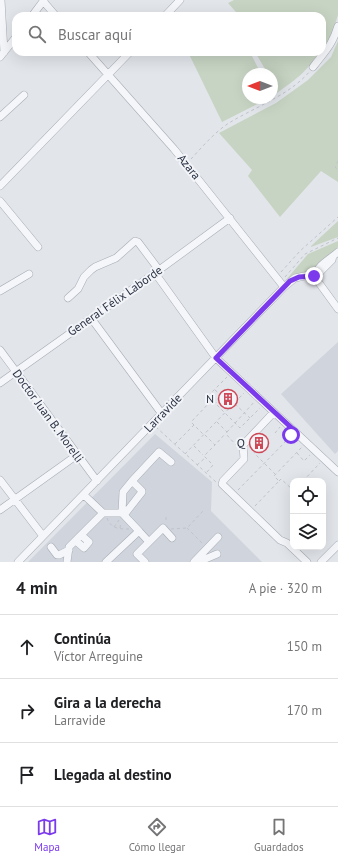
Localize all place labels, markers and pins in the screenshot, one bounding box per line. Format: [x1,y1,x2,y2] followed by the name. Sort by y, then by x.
[217,388,239,410] building icon: N
[206,391,214,406] place label: N
[248,432,270,454] building icon: Q
[237,435,246,450] place label: Q

